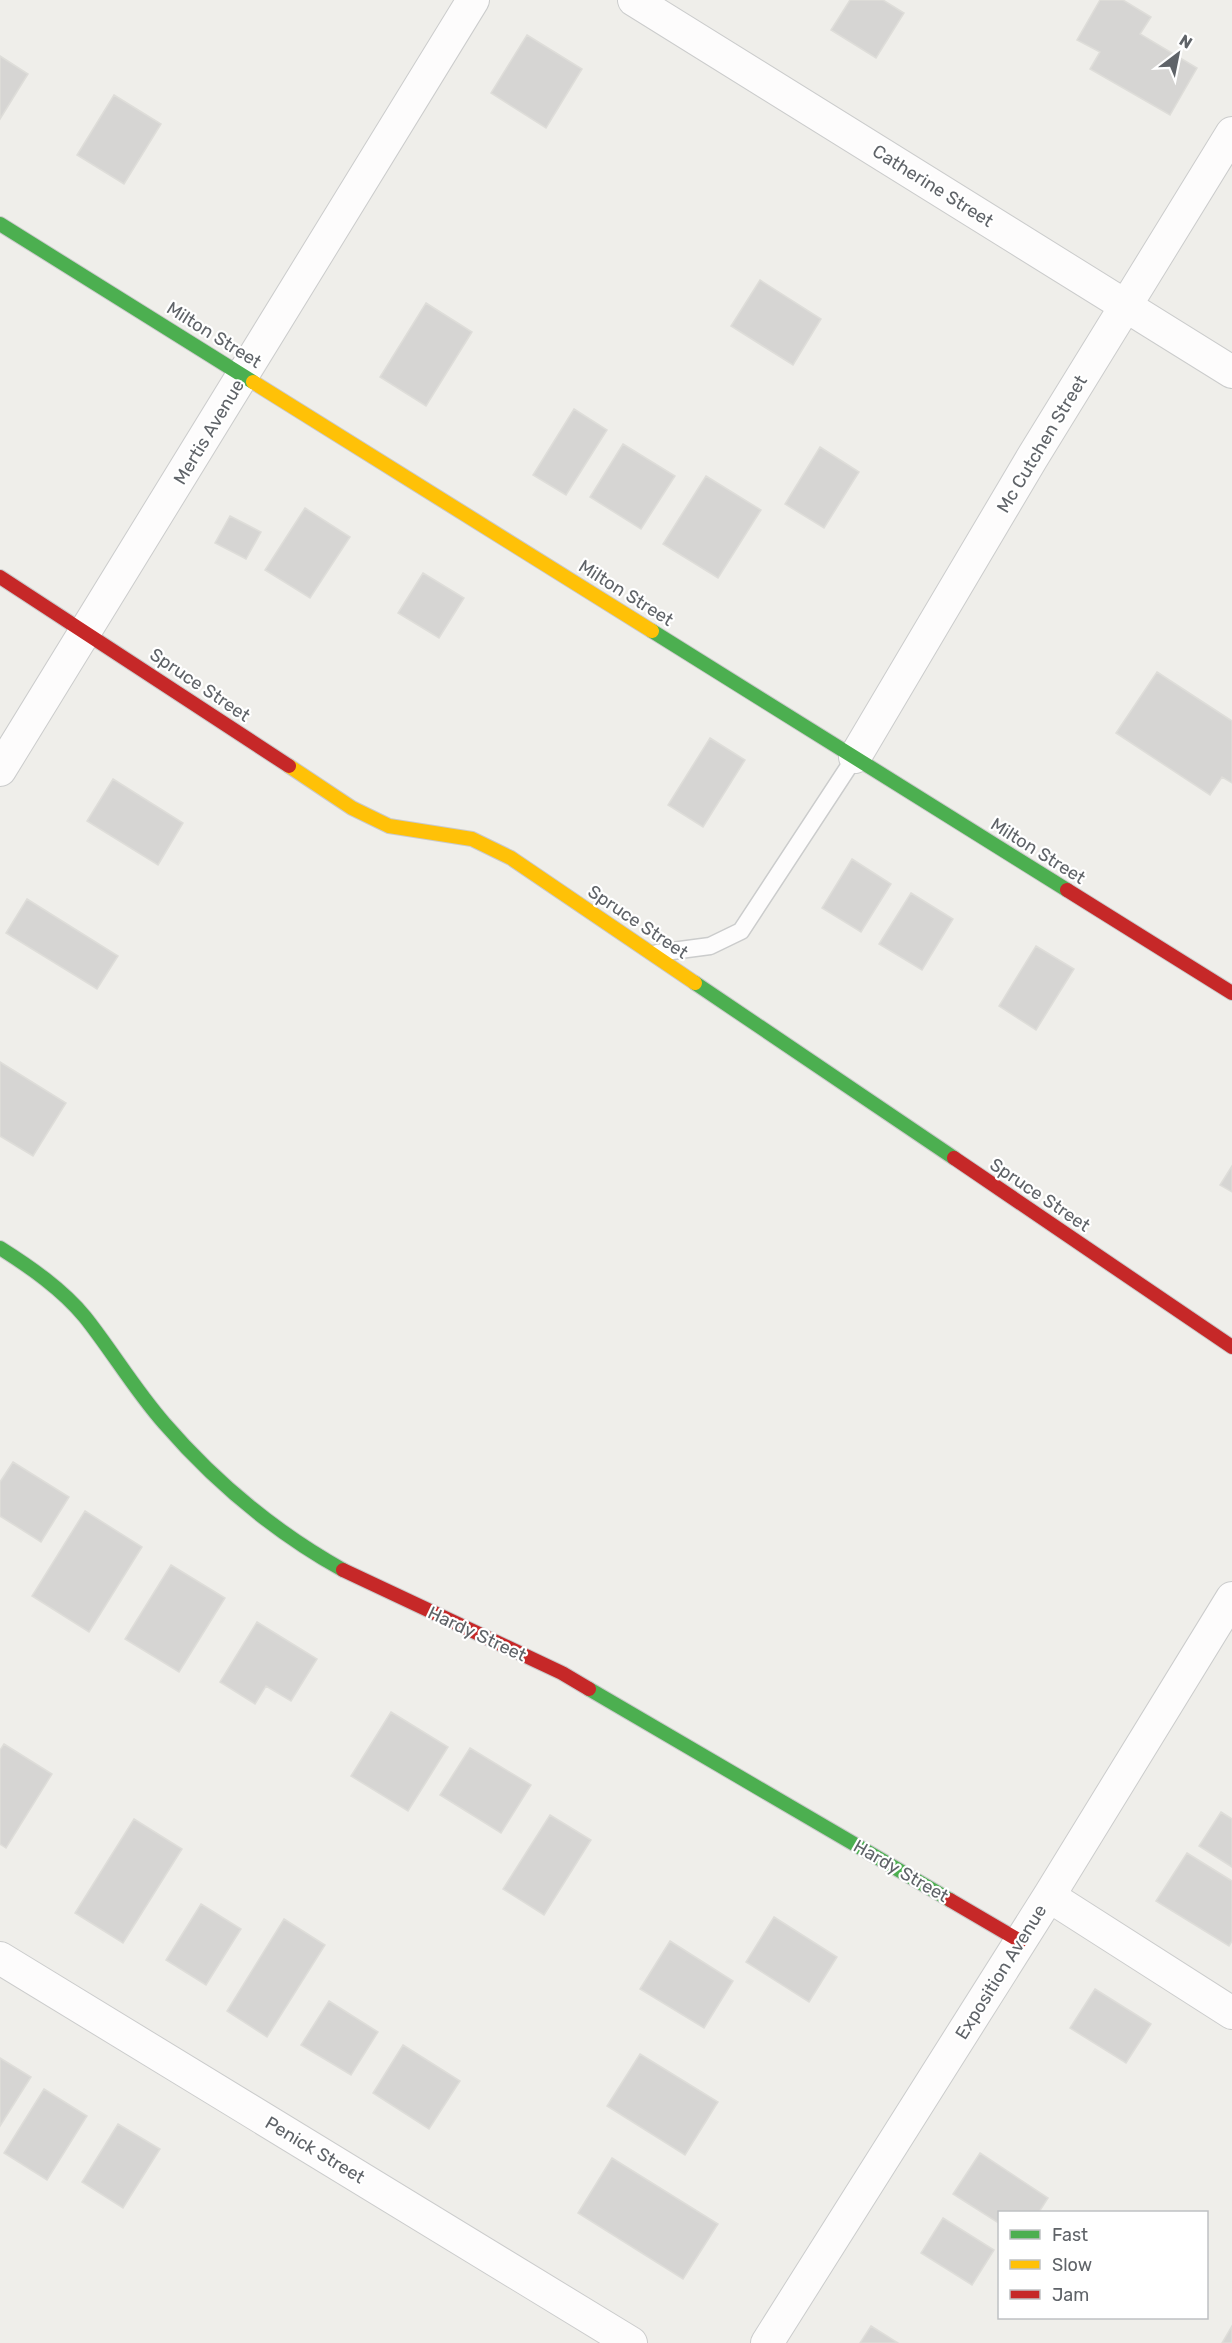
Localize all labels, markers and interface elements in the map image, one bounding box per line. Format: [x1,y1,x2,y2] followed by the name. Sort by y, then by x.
[1148,24,1208,84] north arrow
[1176,31,1196,53] text: N
[868,140,998,232] street label: Catherine Street
[162,297,266,373] street label: Milton Street
[992,371,1092,517] street label: Mc Cutchen Street
[169,375,249,489] street label: Mertis Avenue
[574,555,678,631] street label: Milton Street
[146,643,254,727] street label: Spruce Street
[986,813,1090,889] street label: Milton Street
[584,880,692,964] street label: Spruce Street
[986,1153,1094,1237] street label: Spruce Street
[424,1602,530,1666] street label: Hardy Street
[850,1835,952,1907] street label: Hardy Street
[951,1901,1051,2043] street label: Exposition Avenue
[261,2112,369,2188] street label: Penick Street
[998,2211,1208,2319] legend
[1052,2224,1088,2246] text: Fast
[1052,2254,1092,2276] text: Slow
[1052,2284,1089,2306] text: Jam

